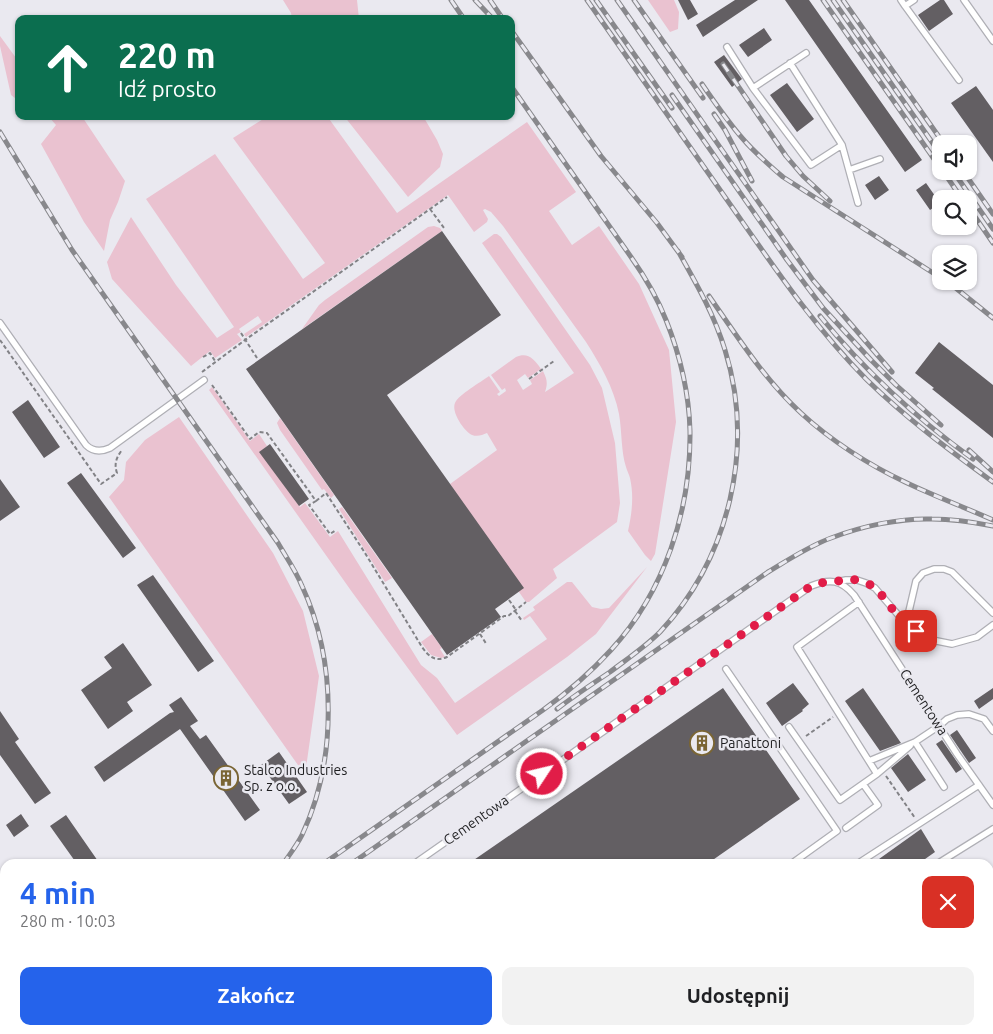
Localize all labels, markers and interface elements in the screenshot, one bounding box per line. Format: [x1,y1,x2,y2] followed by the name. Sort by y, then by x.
[35,35,100,100] icon: ahead
[118,35,216,75] text: 220 m
[118,76,217,101] text: Idź prosto
[932,135,977,290] map controls
[932,135,977,180] button: sound
[932,190,977,235] button: search
[932,245,977,290] button: layers
[895,610,937,652] pin
[902,617,930,645] icon: arrive
[897,666,951,738] street label: Cementowa
[689,730,715,756] building icon: Panattoni
[720,735,781,751] place label: Panattoni
[515,747,567,799] position arrow
[244,762,347,794] place label: Stalco Industries Sp. z o.o.
[213,765,239,791] building icon: Stalco Industries Sp. z o.o.
[440,792,512,848] street label: Cementowa
[20,876,96,910] text: 4 min
[922,876,974,928] button: close
[20,912,116,930] text: 280 m · 10:03
[20,967,492,1025] button: Zakończ
[502,967,974,1025] button: Udostępnij

